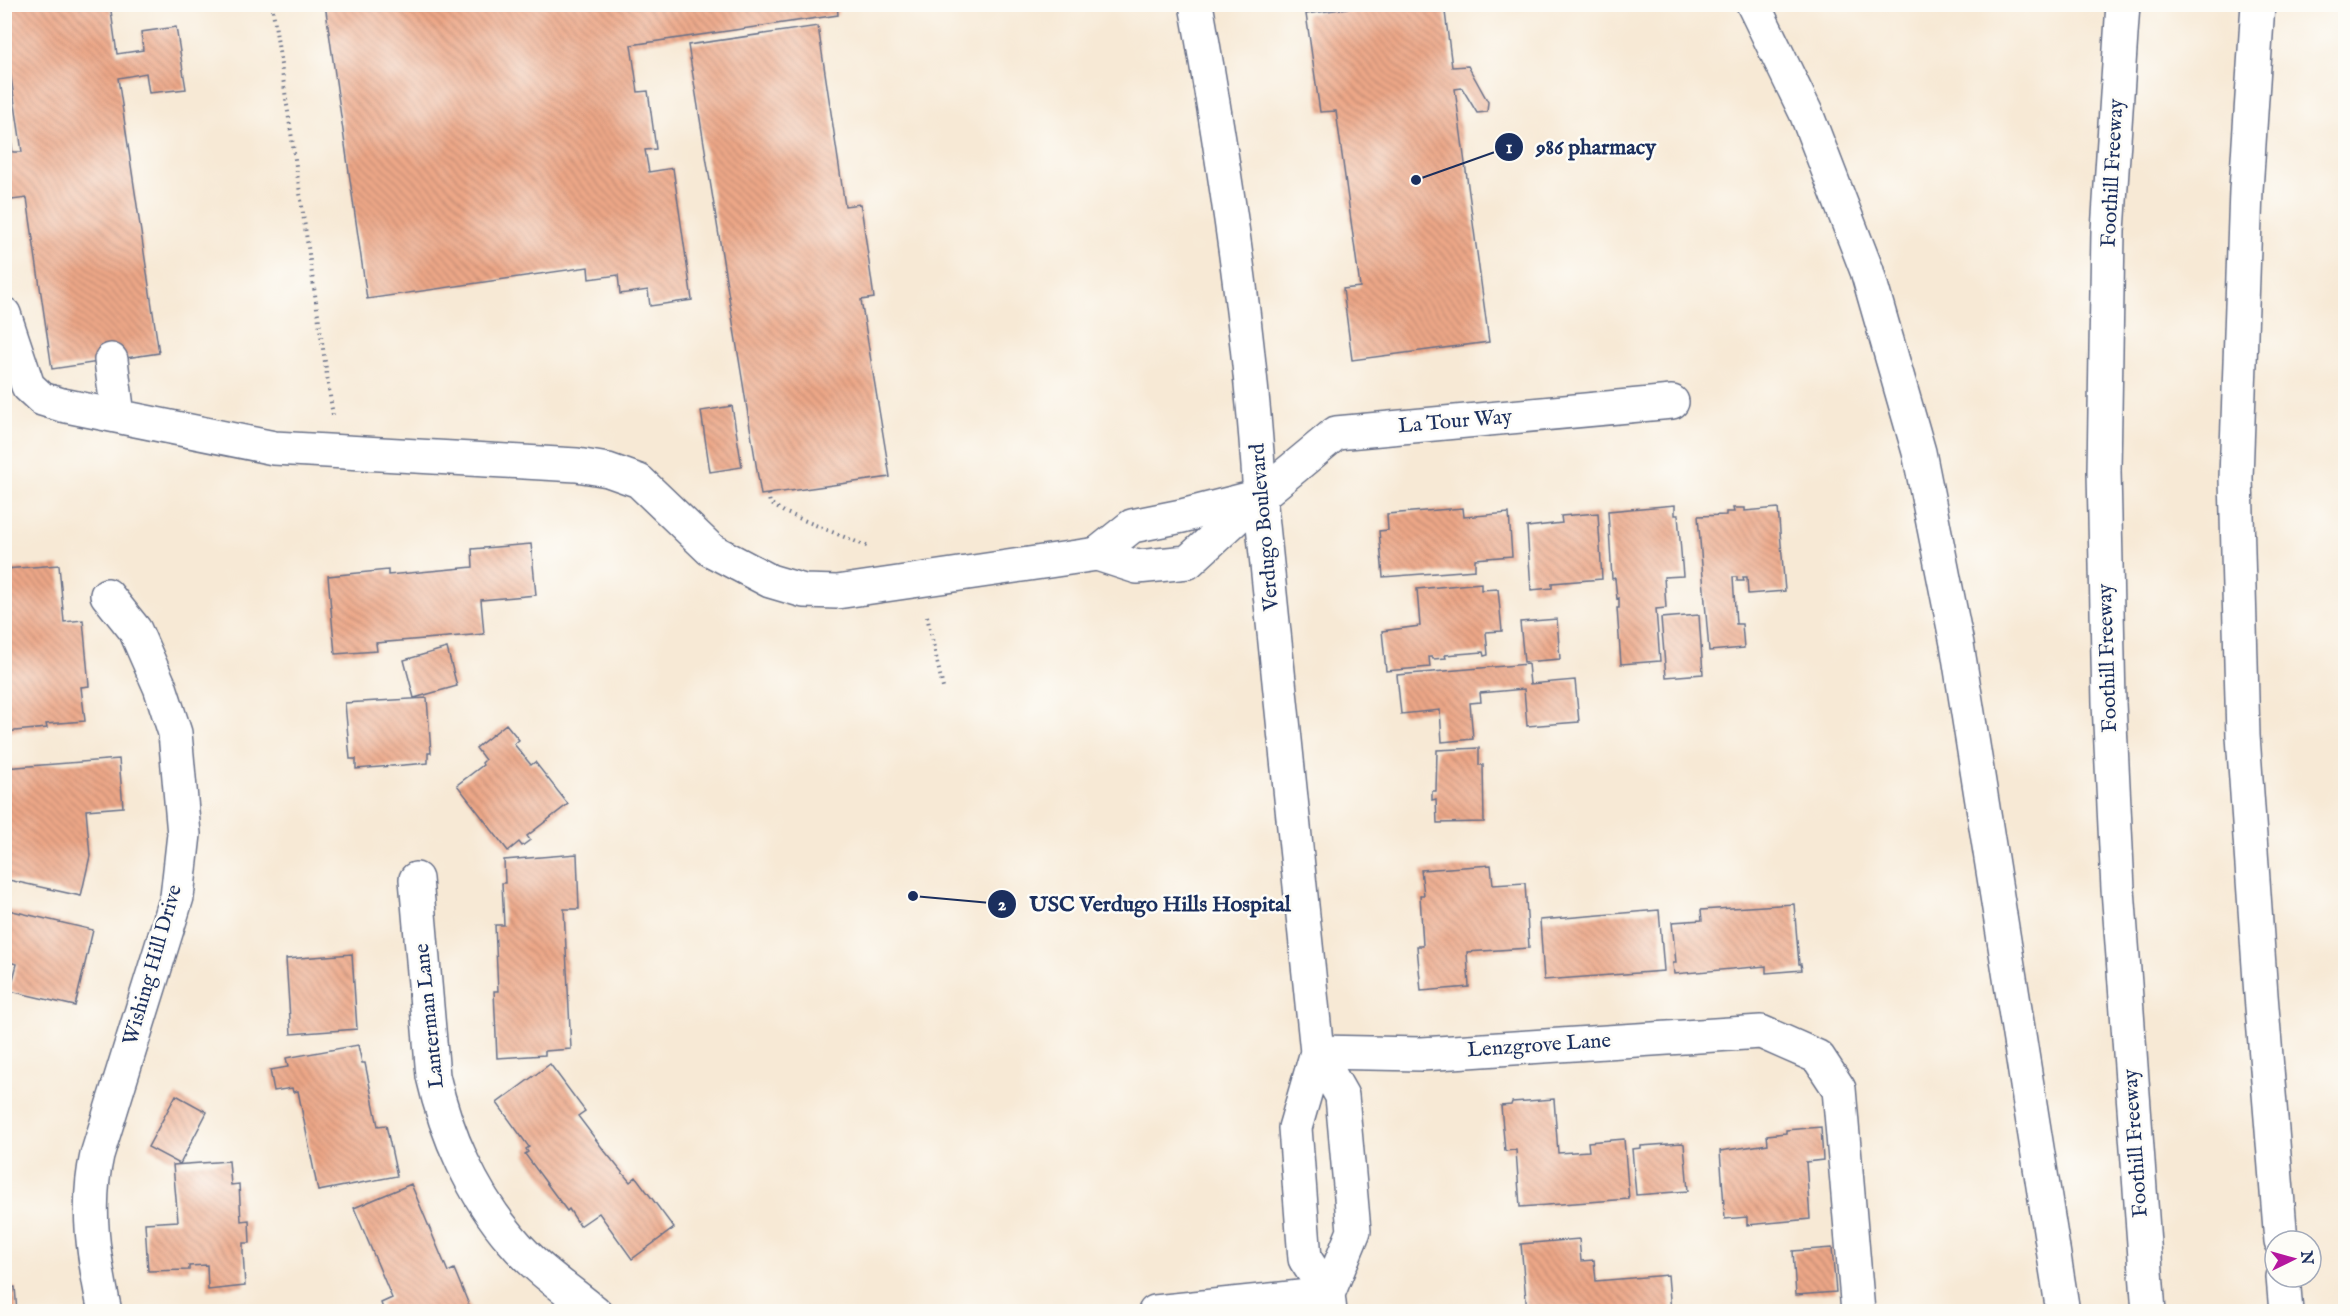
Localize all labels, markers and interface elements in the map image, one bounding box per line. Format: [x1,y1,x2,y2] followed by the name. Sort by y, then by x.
[2096,97,2130,248] street label: Foothill Freeway
[1494,127,1668,167] callout: 986 pharmacy
[1535,134,1657,162] text: 986 pharmacy
[1506,137,1513,160] text: 1
[1397,404,1514,440] street label: La Tour Way
[1244,441,1286,613] street label: Verdugo Boulevard
[2092,582,2124,733] street label: Foothill Freeway
[117,881,189,1048] street label: Wishing Hill Drive
[987,884,1303,924] callout: USC Verdugo Hills Hospital
[1028,891,1292,919] text: USC Verdugo Hills Hospital
[998,894,1007,917] text: 2
[409,942,451,1090] street label: Lanterman Lane
[1466,1027,1612,1064] street label: Lenzgrove Lane
[2117,1067,2155,1218] street label: Foothill Freeway
[2263,1229,2323,1289] north arrow
[2295,1249,2317,1266] text: N

